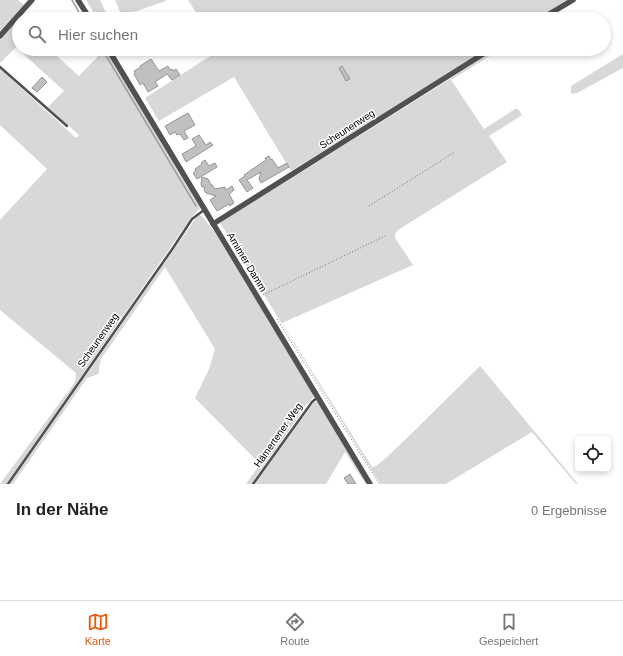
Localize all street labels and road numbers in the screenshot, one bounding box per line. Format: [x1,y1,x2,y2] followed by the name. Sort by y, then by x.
[317,107,377,151] street label: Scheunenweg
[225,230,269,294] street label: Arnimer Damm
[75,311,121,369] street label: Scheunenweg
[252,401,304,469] street label: Hämertener Weg

